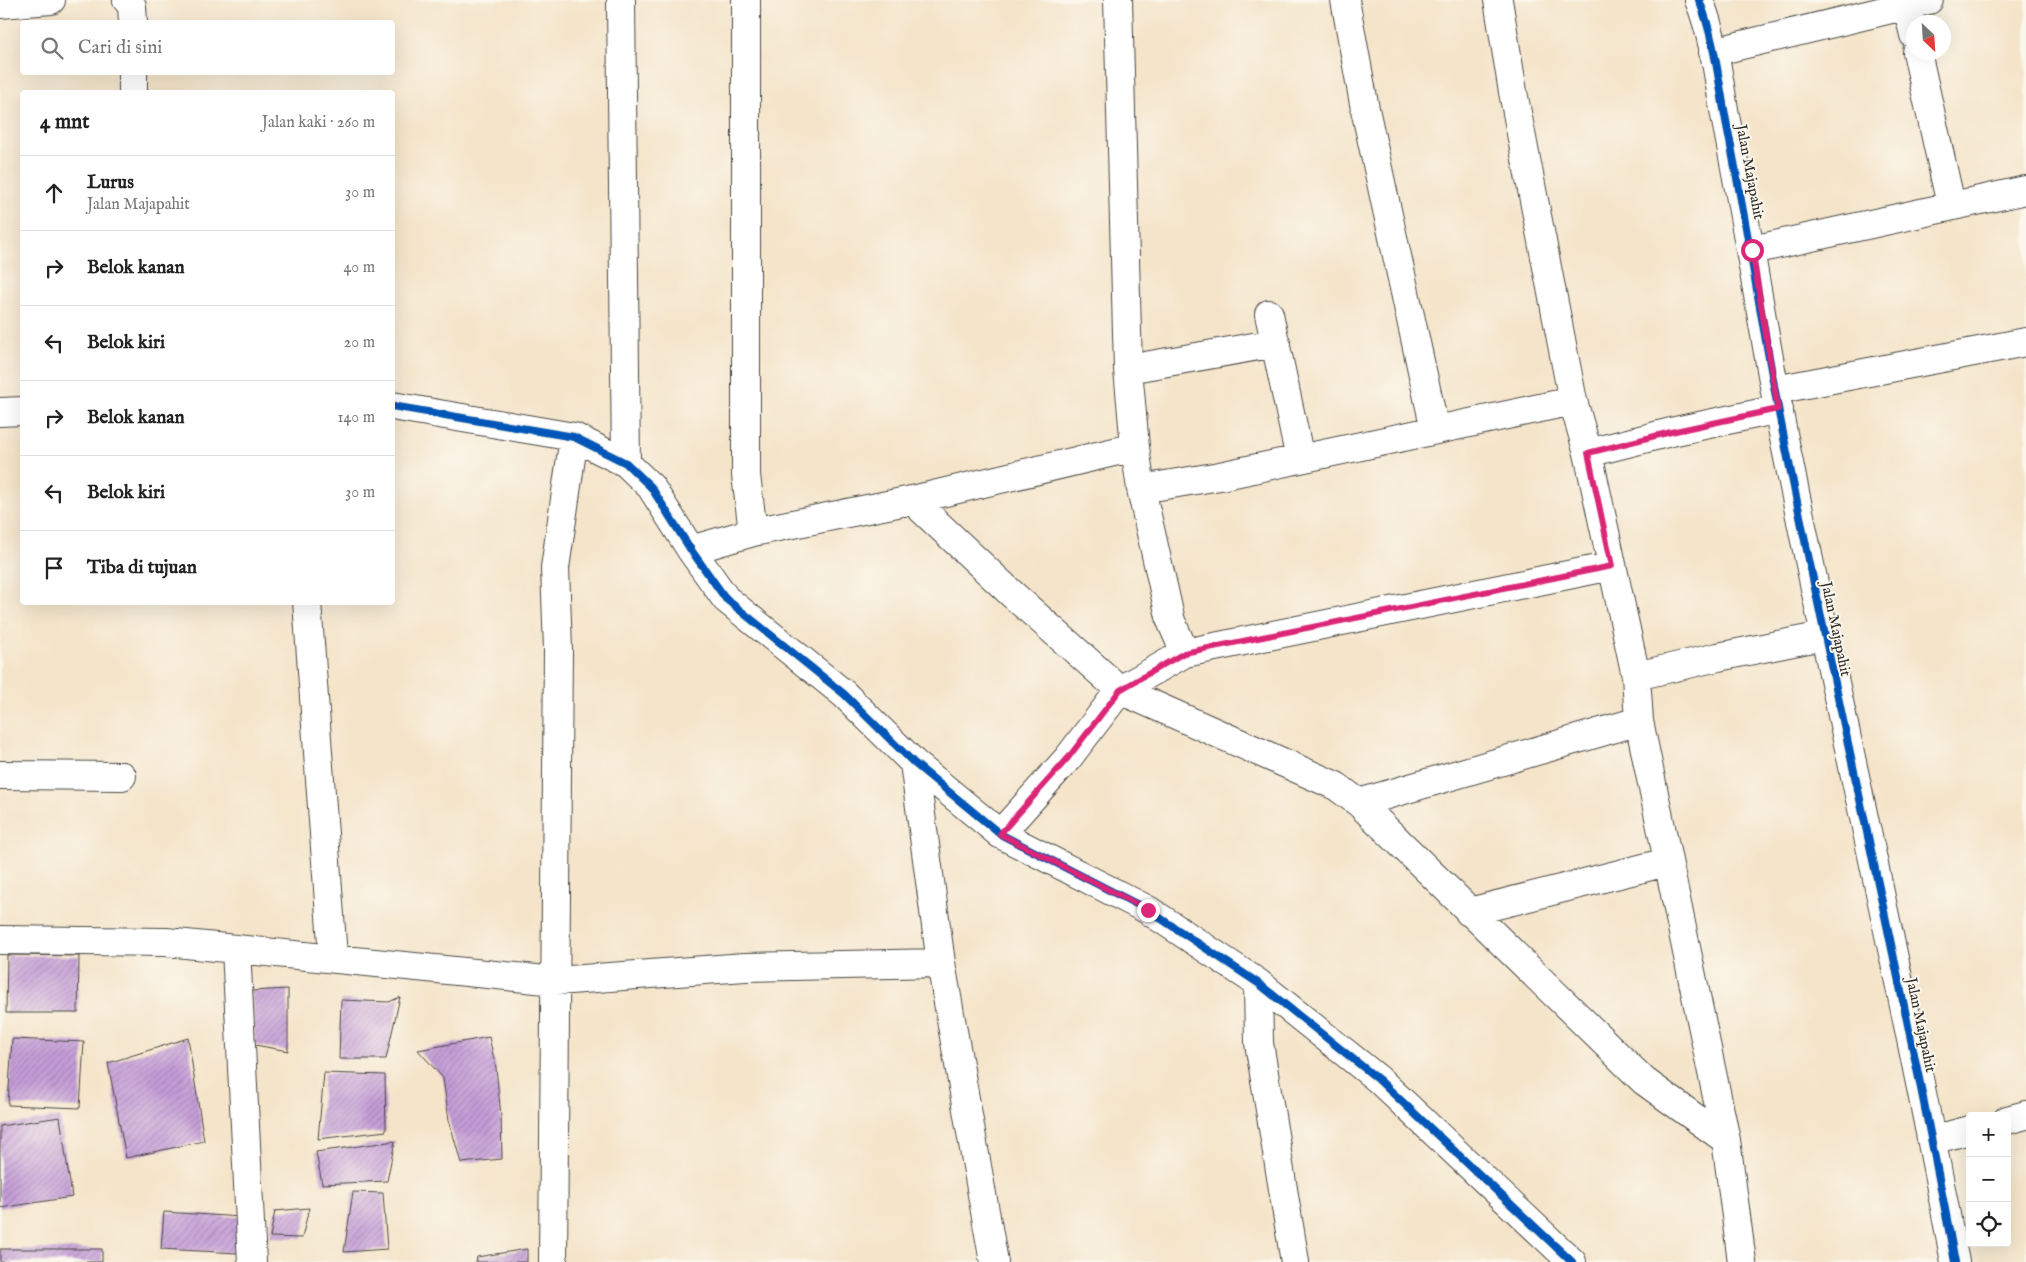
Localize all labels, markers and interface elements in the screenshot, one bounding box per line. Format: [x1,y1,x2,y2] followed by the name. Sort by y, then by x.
[1906,15,1951,60] north arrow
[20,20,395,75] search box
[38,34,66,62] icon: search
[78,36,162,60] text: Cari di sini
[40,109,89,136] text: 4 mnt
[262,113,375,133] text: Jalan kaki · 260 m
[1731,121,1769,221] street label: Jalan Majapahit
[87,171,134,195] text: Lurus
[40,179,68,207] icon: ahead
[345,183,375,203] text: 30 m
[87,195,190,215] text: Jalan Majapahit
[1741,239,1764,262] route start
[40,254,68,282] icon: right
[87,256,185,280] text: Belok kanan
[343,258,375,278] text: 40 m
[40,329,68,357] icon: left
[87,331,165,355] text: Belok kiri
[344,333,375,353] text: 20 m
[40,404,68,432] icon: right
[87,406,185,430] text: Belok kanan
[337,408,375,428] text: 140 m
[40,479,68,507] icon: left
[87,481,165,505] text: Belok kiri
[345,483,375,503] text: 30 m
[40,554,68,582] icon: arrive
[87,556,197,580] text: Tiba di tujuan
[1816,578,1855,678] street label: Jalan Majapahit
[1137,899,1160,922] route end
[1901,974,1940,1074] street label: Jalan Majapahit
[1966,1112,2011,1247] map controls
[1966,1112,2011,1157] button: +
[1966,1157,2011,1202] button: −
[1966,1202,2011,1247] button: locate

